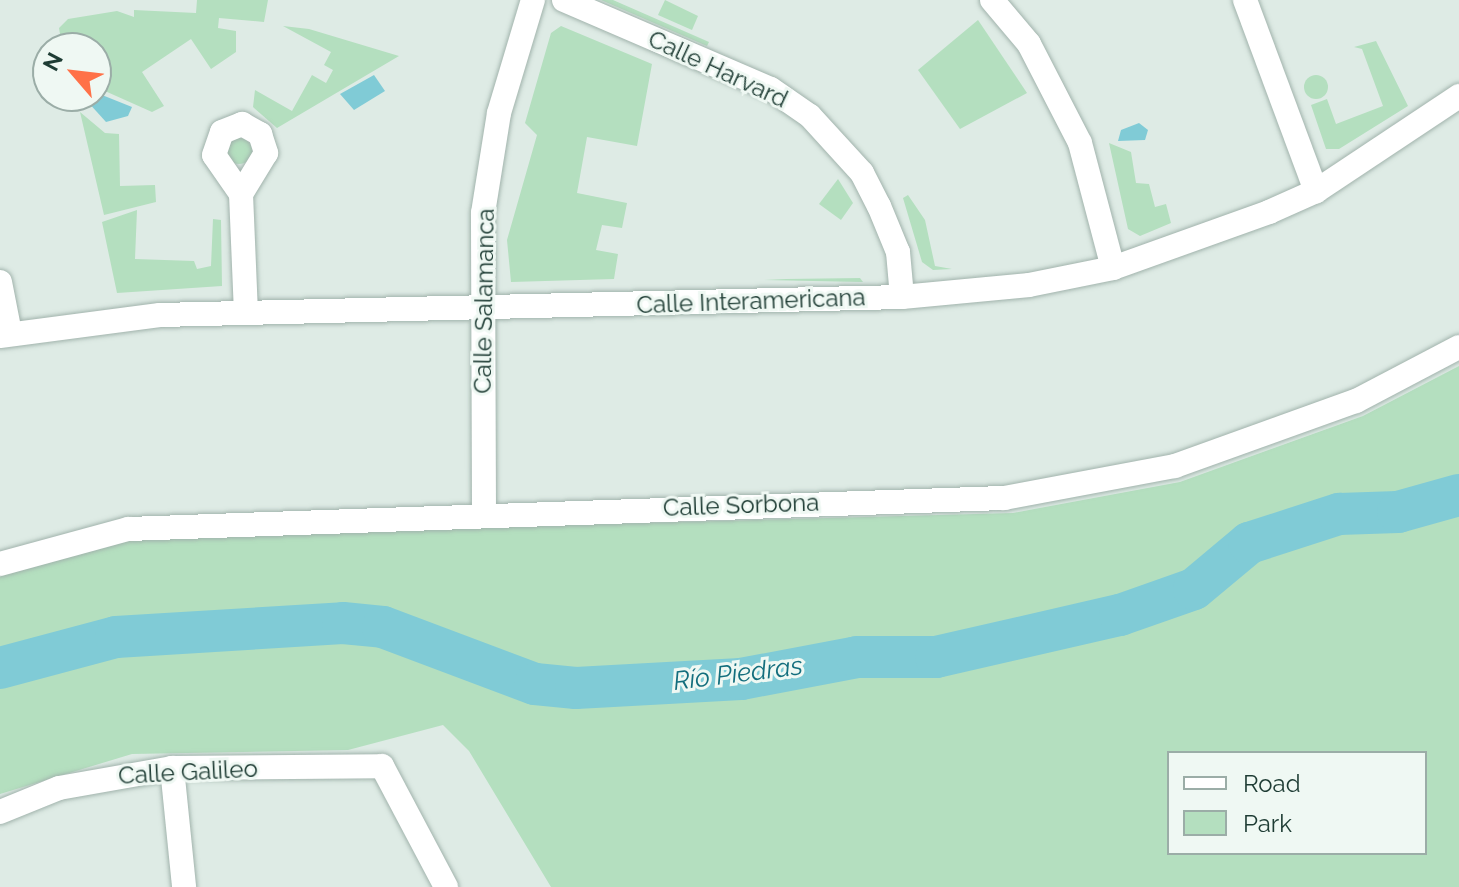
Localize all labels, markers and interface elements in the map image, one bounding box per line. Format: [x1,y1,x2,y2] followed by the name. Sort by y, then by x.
[644,24,792,114] street label: Calle Harvard
[32,32,112,112] north arrow
[37,48,68,75] text: N
[468,208,500,394] street label: Calle Salamanca
[636,283,866,319] street label: Calle Interamericana
[662,488,820,522] street label: Calle Sorbona
[672,651,804,697] water label: Río Piedras
[1167,751,1427,855] legend
[117,754,259,790] street label: Calle Galileo
[1243,769,1301,798] text: Road
[1243,809,1292,838] text: Park

